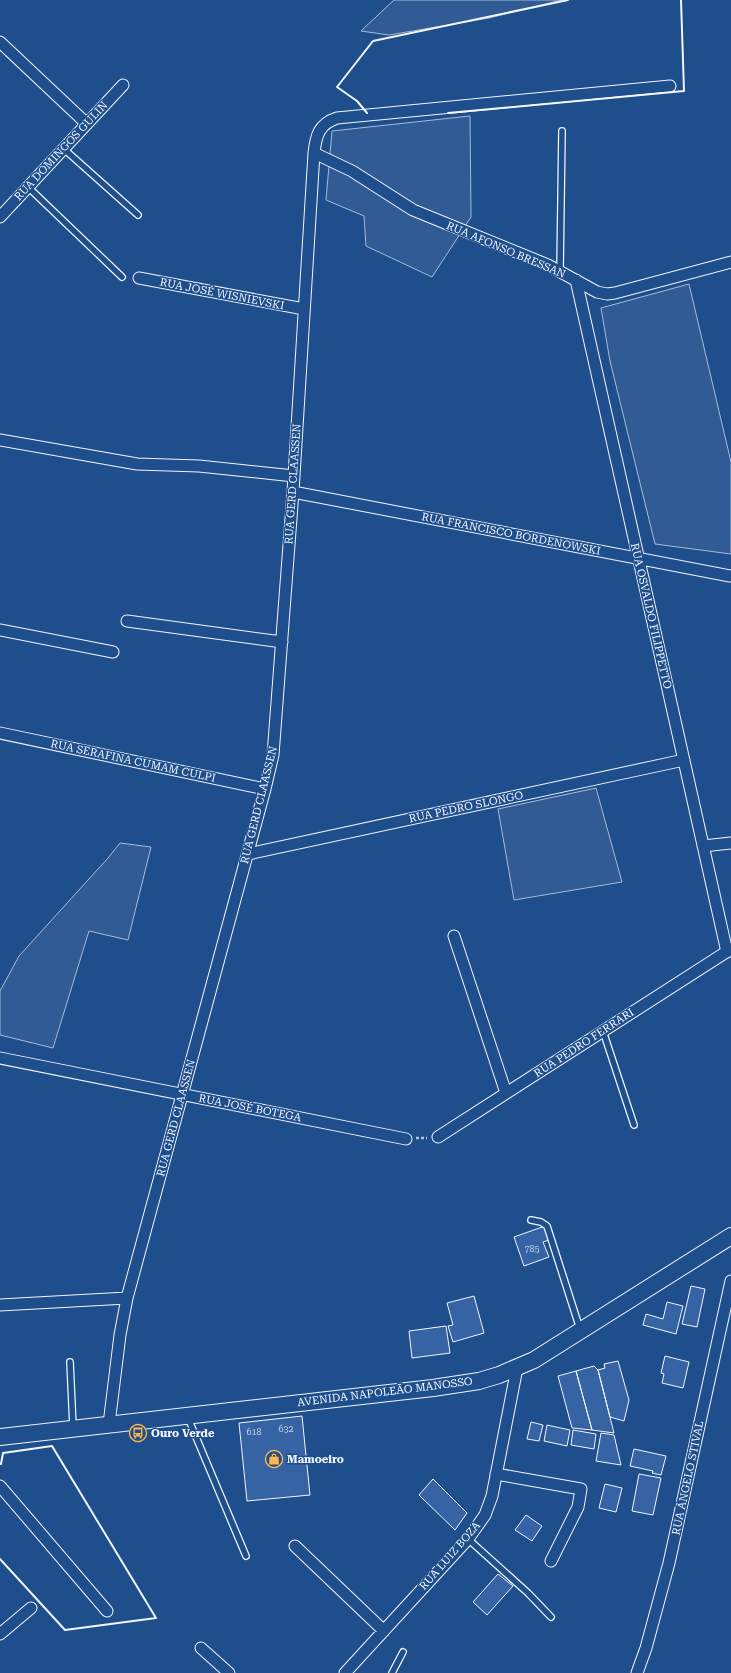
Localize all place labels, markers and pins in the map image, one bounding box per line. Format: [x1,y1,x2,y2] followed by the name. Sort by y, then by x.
[128,1423,148,1443] bus stop icon: Ouro Verde
[151,1427,215,1440] place label: Ouro Verde
[264,1449,284,1469] shop icon: Mamoeiro
[287,1453,344,1466] place label: Mamoeiro

